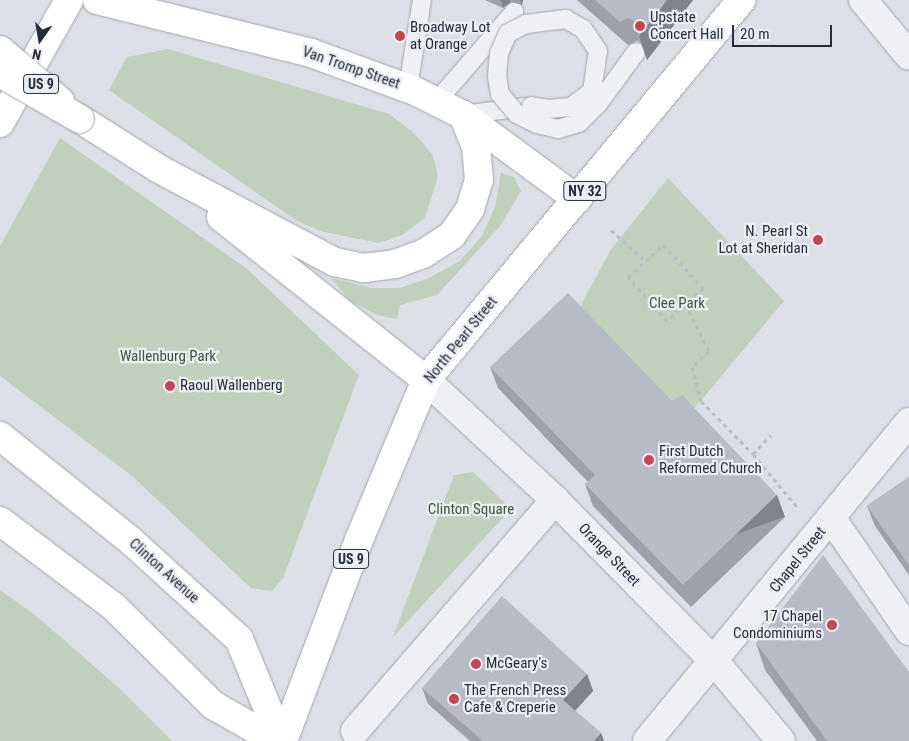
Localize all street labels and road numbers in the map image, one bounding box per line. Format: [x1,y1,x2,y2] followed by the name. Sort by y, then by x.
[300,43,402,93] street label: Van Tromp Street
[22,72,60,96] road number: US 9
[562,180,608,202] road number: NY 32
[421,293,501,387] street label: North Pearl Street
[574,520,644,590] street label: Orange Street
[766,523,830,597] street label: Chapel Street
[125,535,203,607] street label: Clinton Avenue
[332,548,370,570] road number: US 9

